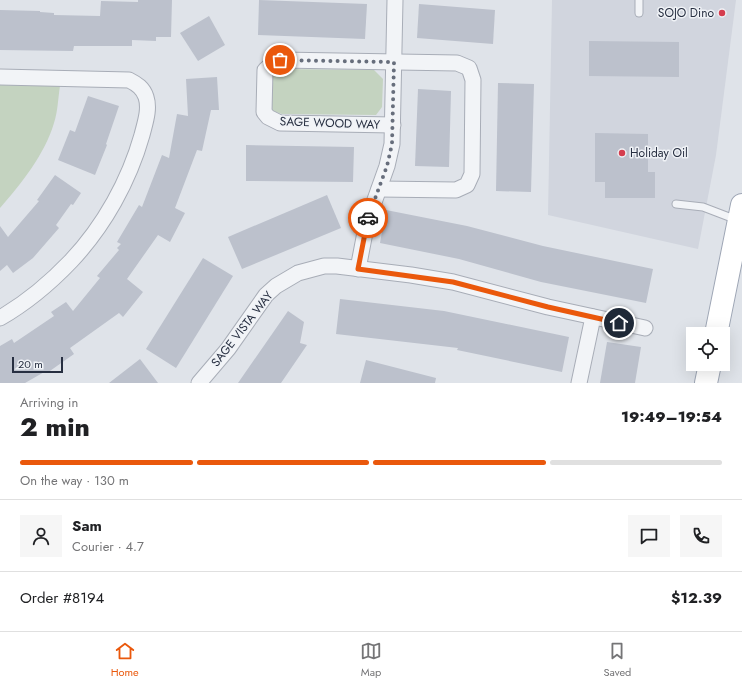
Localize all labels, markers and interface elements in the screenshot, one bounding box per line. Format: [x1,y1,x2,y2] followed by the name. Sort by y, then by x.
[658,4,714,22] place label: SOJO Dino
[717,8,727,18] marker: SOJO Dino
[263,43,297,77] pin
[269,49,291,71] icon: bag
[279,112,381,134] street label: SAGE WOOD WAY
[630,144,688,162] place label: Holiday Oil
[617,148,627,158] marker: Holiday Oil
[348,198,388,238] courier
[357,207,379,229] icon: car
[207,287,277,371] street label: SAGE VISTA WAY
[602,306,636,340] pin
[608,312,630,334] icon: home
[686,327,730,371] map controls
[686,327,730,371] button: locate
[12,355,63,374] scale bar
[18,356,43,372] text: 20 m
[20,393,78,412] text: Arriving in
[621,406,722,428] text: 19:49–19:54
[20,408,90,446] text: 2 min
[20,471,129,490] text: On the way · 130 m
[20,515,62,557] button: person
[72,515,102,537] text: Sam
[628,515,670,557] button: chat
[680,515,722,557] button: phone
[72,537,144,556] text: Courier · 4.7
[20,587,104,609] text: Order #8194
[671,587,722,609] text: $12.39
[111,640,139,680] tab: Home
[360,640,382,680] tab: Map
[603,640,631,680] tab: Saved

